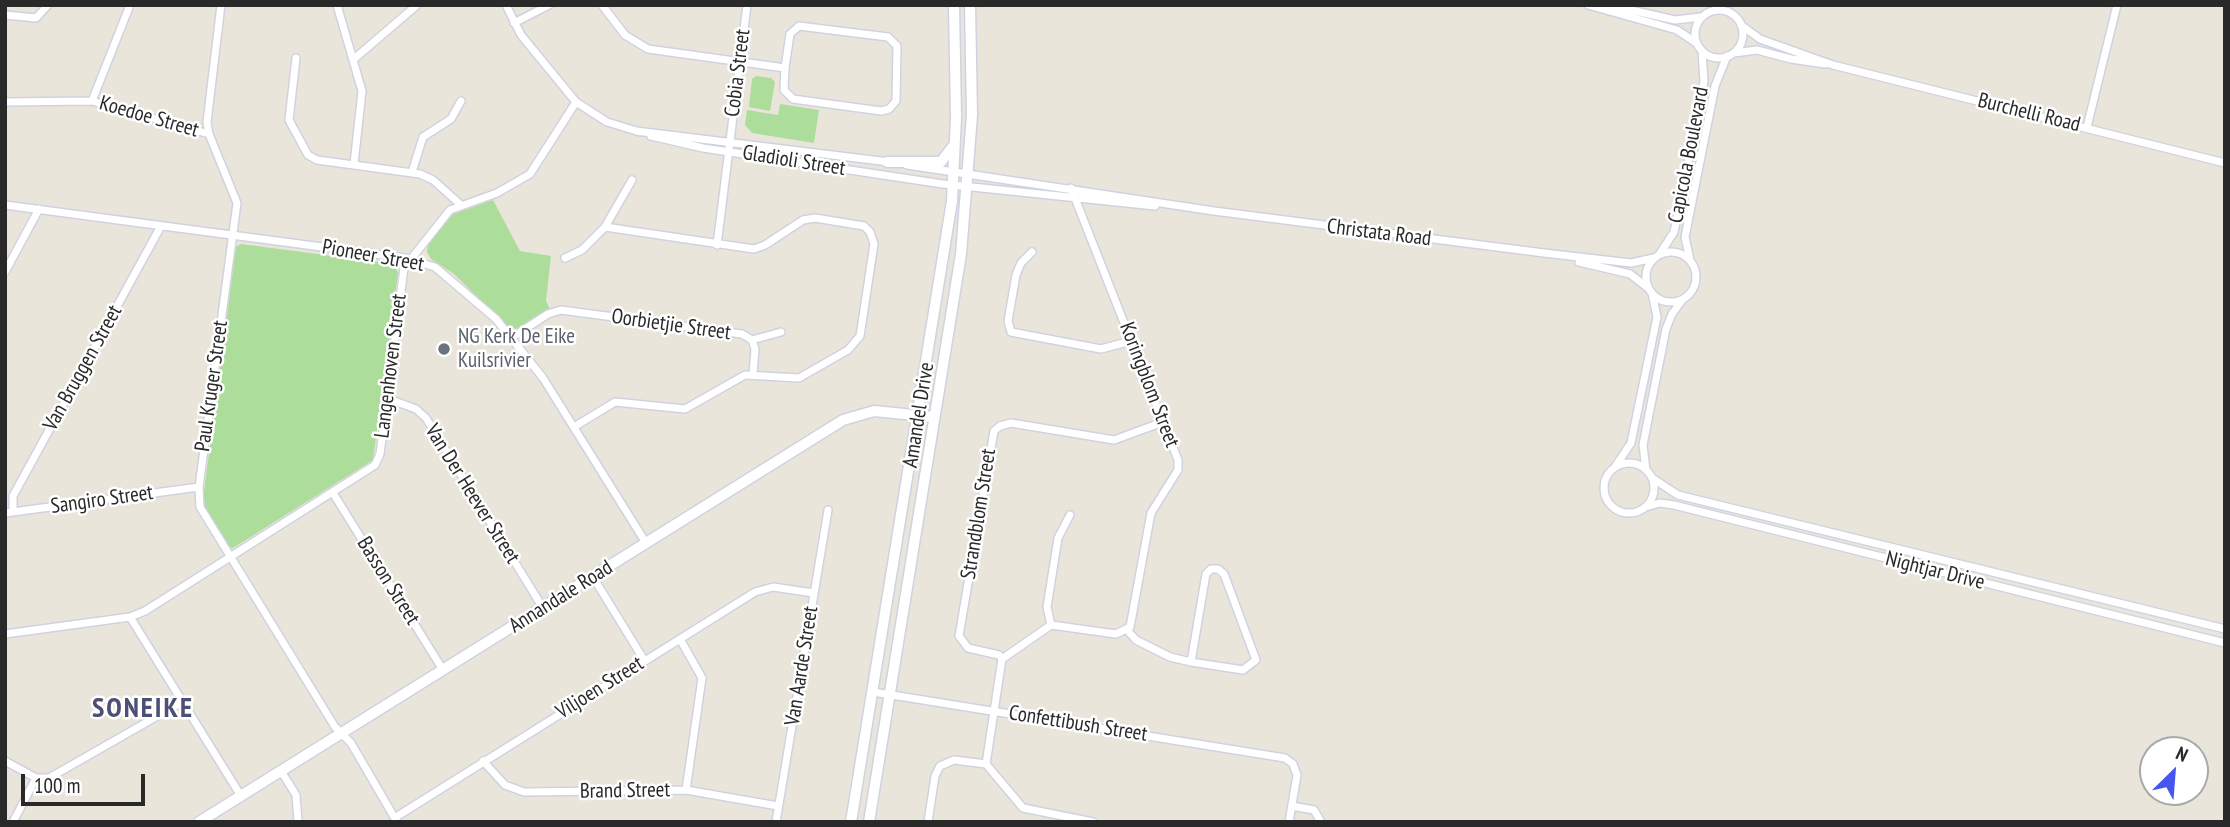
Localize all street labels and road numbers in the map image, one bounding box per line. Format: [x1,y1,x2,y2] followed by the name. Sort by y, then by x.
[720,28,756,118] street label: Cobia Street
[1663,85,1715,225] street label: Capicola Boulevard
[1975,88,2083,138] street label: Burchelli Road
[96,91,202,143] street label: Koedoe Street
[741,140,847,182] street label: Gladioli Street
[1325,214,1433,252] street label: Christata Road
[320,235,426,277] street label: Pioneer Street
[370,292,412,440] street label: Langenhoven Street
[38,301,128,435] street label: Van Bruggen Street
[610,304,732,346] street label: Oorbietjie Street
[190,319,234,453] street label: Paul Kruger Street
[1114,319,1184,451] street label: Koringblom Street
[898,360,940,470] street label: Amandel Drive
[419,420,525,568] street label: Van Der Heever Street
[956,447,1002,581] street label: Strandblom Street
[49,480,155,520] street label: Sangiro Street
[351,532,425,630] street label: Basson Street
[1883,547,1987,595] street label: Nightjar Drive
[505,555,617,639] street label: Annandale Road
[780,604,824,728] street label: Van Aarde Street
[552,651,648,725] street label: Viljoen Street
[1007,701,1149,747] street label: Confettibush Street
[580,778,670,804] street label: Brand Street

